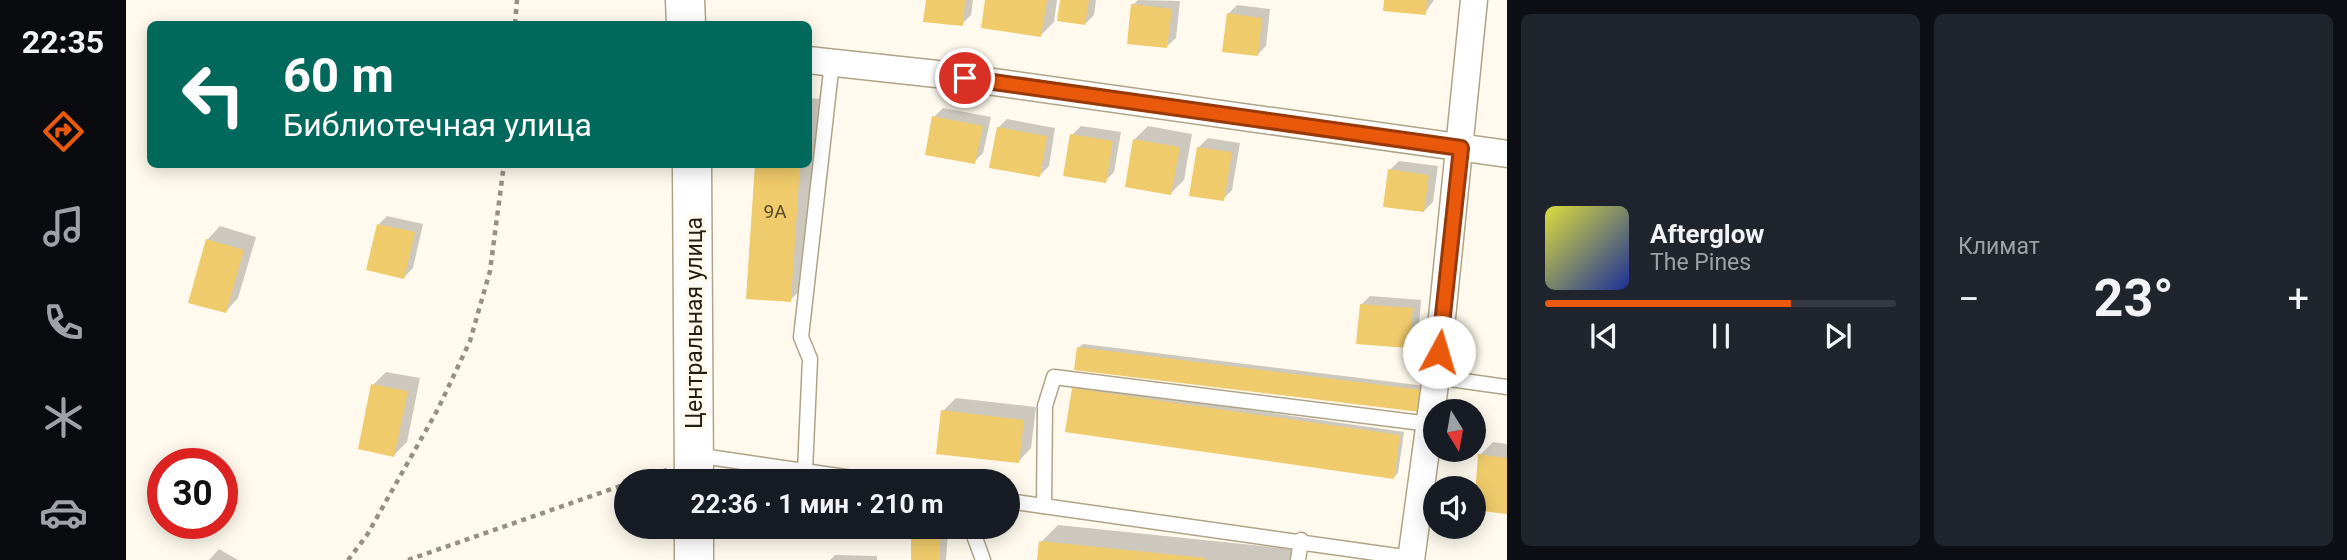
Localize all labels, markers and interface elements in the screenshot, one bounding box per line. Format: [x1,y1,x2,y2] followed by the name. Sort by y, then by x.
[22,23,104,61] text: 22:35
[283,47,394,104] text: 60 m
[935,48,995,108] pin
[168,49,259,140] icon: left
[946,59,984,97] icon: arrive
[283,106,592,144] text: Библиотечная улица
[39,107,88,156] icon: directions
[763,200,787,223] house number: 9А
[39,202,88,251] icon: music
[681,217,708,429] street label: Центральная улица
[1650,219,1764,249] text: Afterglow
[1958,233,2040,260] text: Климат
[1650,249,1751,276] text: The Pines
[2094,268,2174,329] text: 23°
[1958,277,1980,321] text: −
[2287,277,2309,321] text: +
[39,298,88,347] icon: phone
[1402,315,1476,389] position arrow
[1585,317,1623,355] icon: previous
[1702,317,1740,355] icon: pause
[1819,317,1857,355] icon: next
[39,393,88,442] icon: climate
[1423,399,1486,462] north arrow
[1423,399,1486,539] map controls
[147,448,238,539] speed limit sign: 30
[1423,476,1486,539] button: sound
[39,488,88,537] icon: car
[691,489,943,519] text: 22:36 · 1 мин · 210 m

